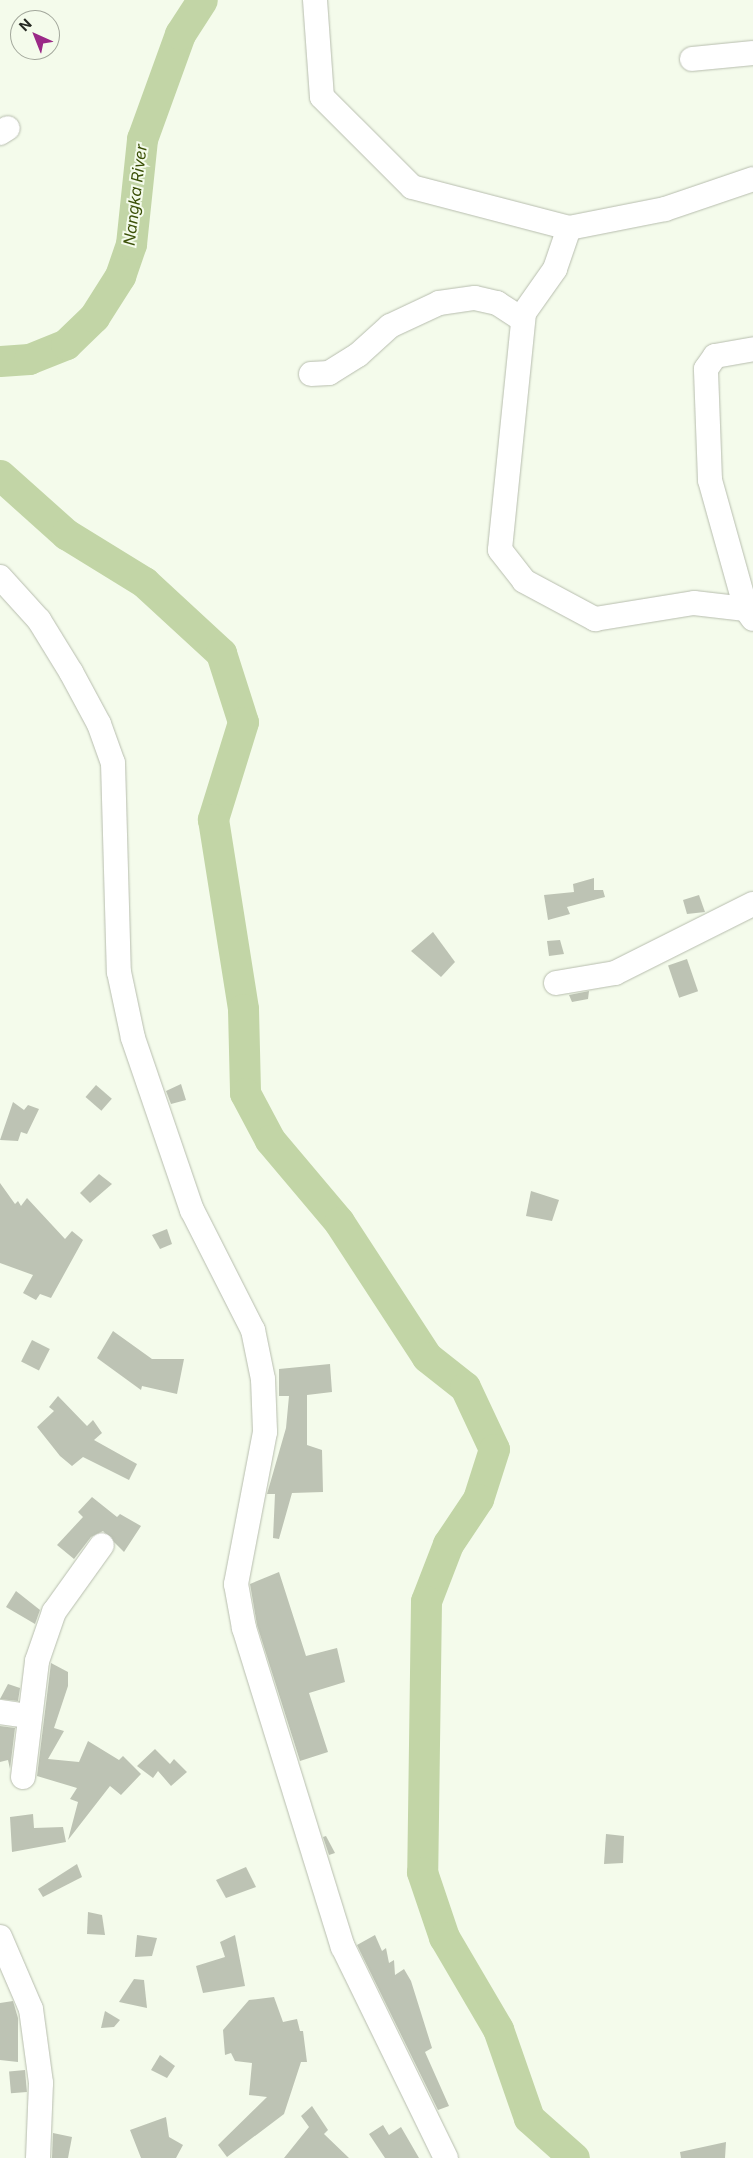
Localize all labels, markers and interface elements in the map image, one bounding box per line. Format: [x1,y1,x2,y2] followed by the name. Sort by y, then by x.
[10,10,60,60] north arrow
[15,15,35,34] text: N
[119,143,151,247] water label: Nangka River

